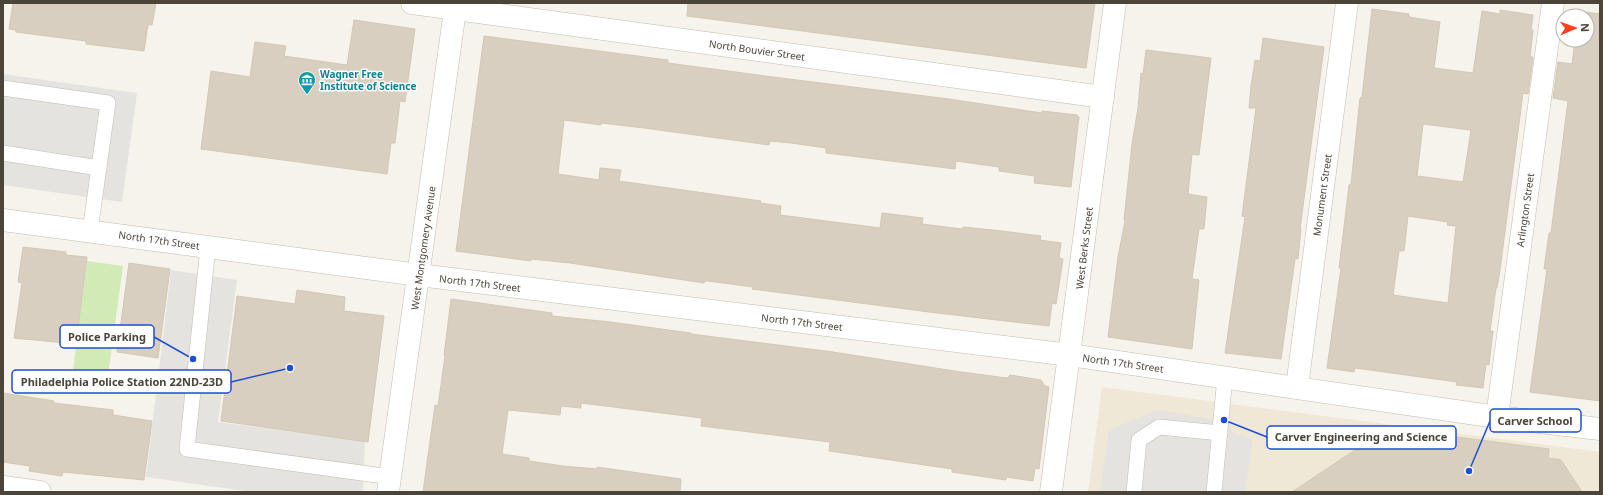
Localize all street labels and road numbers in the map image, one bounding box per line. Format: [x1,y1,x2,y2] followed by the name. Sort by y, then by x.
[708,36,806,64] street label: North Bouvier Street
[1309,153,1335,237] street label: Monument Street
[1513,172,1537,248] street label: Arlington Street
[407,185,439,311] street label: West Montgomery Avenue
[1072,206,1096,290] street label: West Berks Street
[117,227,201,253] street label: North 17th Street
[438,271,522,295] street label: North 17th Street
[760,310,844,334] street label: North 17th Street
[1081,350,1165,376] street label: North 17th Street

